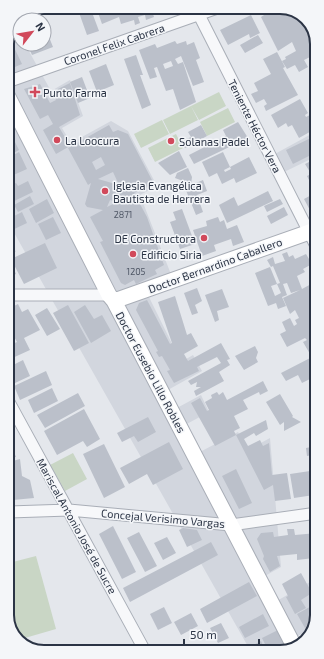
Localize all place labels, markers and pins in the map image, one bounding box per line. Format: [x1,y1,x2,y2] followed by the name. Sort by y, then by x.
[43,86,107,99] place label: Punto Farma
[30,87,40,97] marker: Punto Farma
[65,134,119,147] place label: La Loocura
[52,135,62,145] marker: La Loocura
[179,135,250,148] place label: Solanas Padel
[166,136,176,146] marker: Solanas Padel
[113,179,210,205] place label: Iglesia Evangélica Bautista de Herrera
[100,186,110,196] marker: Iglesia Evangélica Bautista de Herrera
[114,232,196,245] place label: DE Constructora
[199,233,209,243] marker: DE Constructora
[141,248,202,261] place label: Edificio Siria
[128,249,138,259] marker: Edificio Siria

